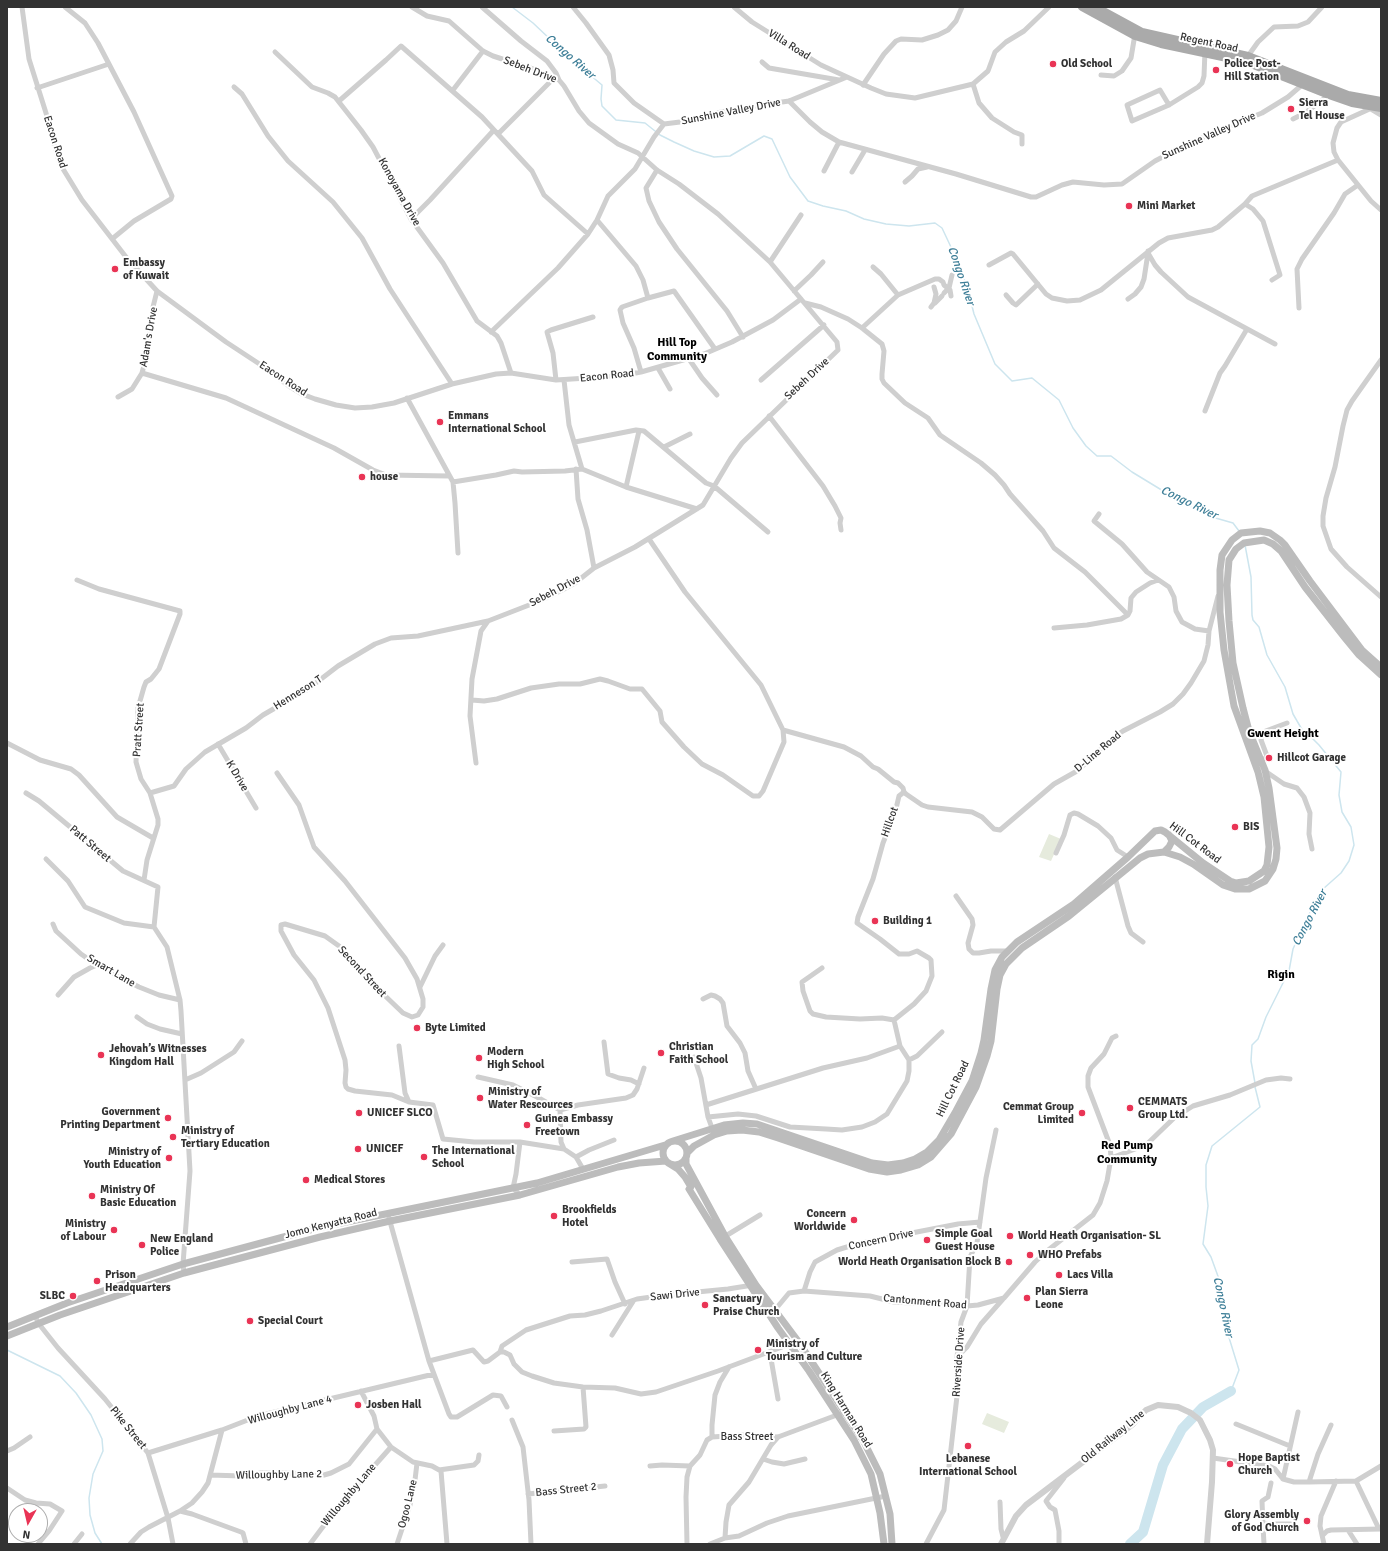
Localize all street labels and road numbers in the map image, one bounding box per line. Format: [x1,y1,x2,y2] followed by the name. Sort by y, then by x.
[765,27,813,63] street label: Villa Road
[1179,30,1239,56] street label: Regent Road
[502,54,558,86] street label: Sebeh Drive
[680,96,782,128] street label: Sunshine Valley Drive
[1160,109,1258,163] street label: Sunshine Valley Drive
[40,114,70,170] street label: Eacon Road
[375,156,423,228] street label: Konoyama Drive
[137,306,161,368] street label: Adam's Drive
[782,355,832,403] street label: Sebeh Drive
[257,359,309,399] street label: Eacon Road
[579,367,635,385] street label: Eacon Road
[527,572,583,610] street label: Sebeh Drive
[271,673,325,713] street label: Henneson T
[131,702,147,758] street label: Pratt Street
[1072,729,1124,775] street label: D-Line Road
[223,758,251,794] street label: K Drive
[878,805,902,839] street label: Hillcot
[1167,819,1223,867] street label: Hill Cot Road
[67,823,113,865] street label: Patt Street
[335,944,389,1000] street label: Second Street
[84,952,138,990] street label: Smart Lane
[934,1059,972,1119] street label: Hill Cot Road
[283,1206,379,1242] street label: Jomo Kenyatta Road
[847,1227,915,1253] street label: Concern Drive
[650,1286,700,1304] street label: Sawi Drive
[883,1292,967,1312] street label: Cantonment Road
[950,1327,968,1397] street label: Riverside Drive
[817,1370,875,1450] street label: King Harman Road
[246,1392,334,1428] street label: Willoughby Lane 4
[107,1404,149,1452] street label: Pike Street
[1079,1407,1147,1467] street label: Old Railway Line
[721,1430,773,1444] street label: Bass Street
[319,1461,379,1529] street label: Willoughby Lane
[236,1468,322,1482] street label: Willoughby Lane 2
[396,1478,420,1530] street label: Ogoo Lane
[535,1480,597,1500] street label: Bass Street 2

